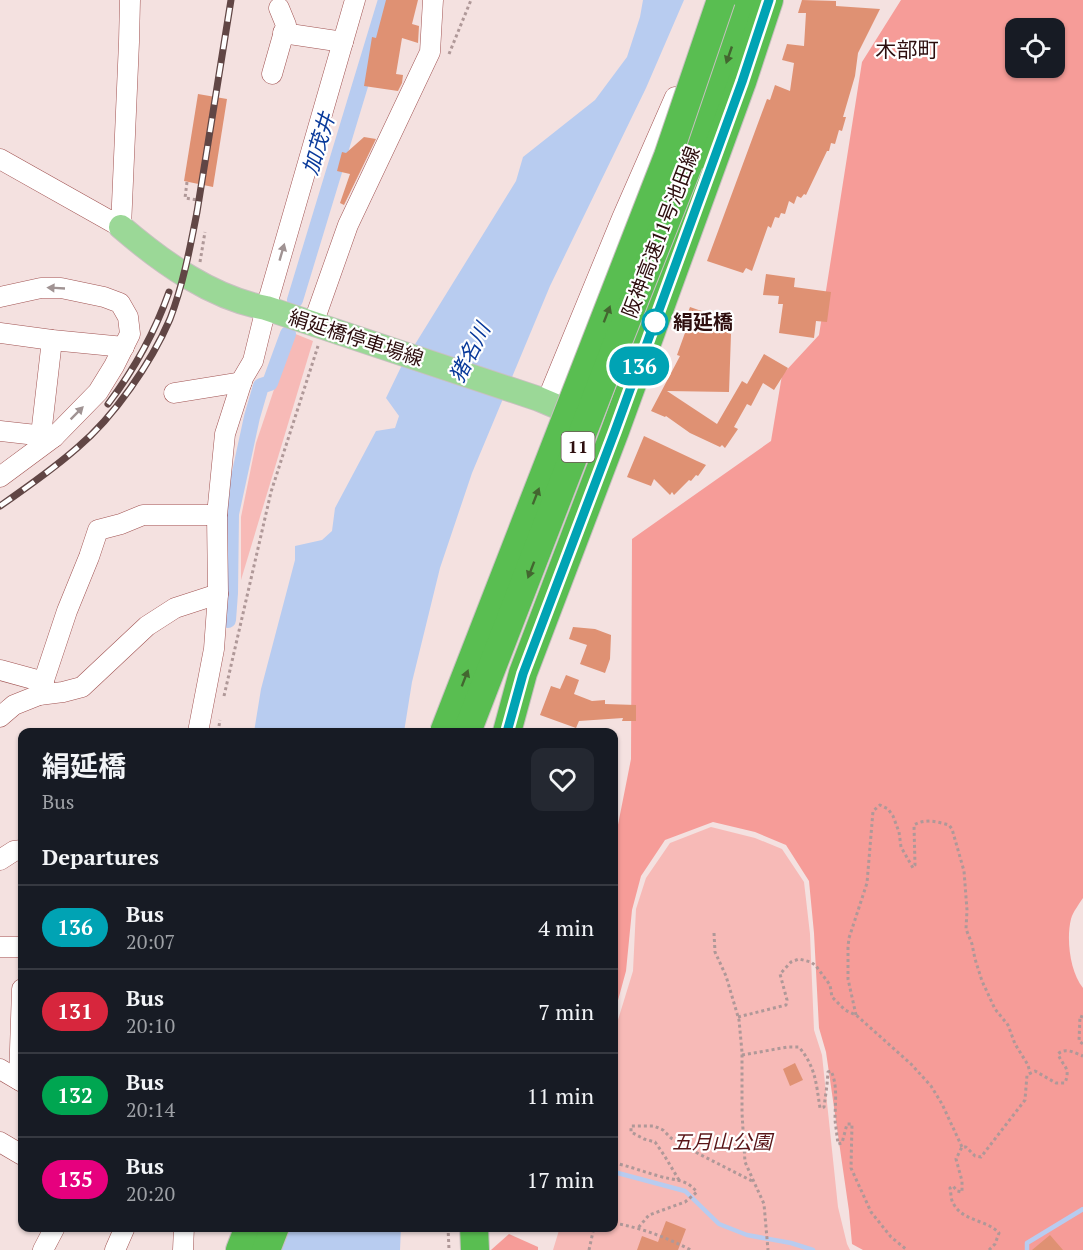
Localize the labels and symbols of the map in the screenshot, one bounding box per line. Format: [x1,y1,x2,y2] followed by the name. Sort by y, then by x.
[876,35,939,63] district label: 木部町
[723,46,733,64] one-way arrow
[295,108,341,178] water label: 加茂井
[615,142,706,321] street label: 阪神高速11号池田線
[278,243,288,261] one-way arrow
[46,284,65,293] one-way arrow
[285,303,427,372] street label: 絹延橋停車場線
[602,305,612,323] one-way arrow
[673,308,733,335] place label: 絹延橋
[642,309,668,335] marker: 絹延橋
[442,316,497,387] water label: 猪名川
[604,346,674,386] line badge: 136
[70,406,85,420] one-way arrow
[562,432,594,462] road number: 11
[532,487,542,505] one-way arrow
[525,561,535,579] one-way arrow
[460,668,470,686] one-way arrow
[672,1128,775,1155] park label: 五月山公園

